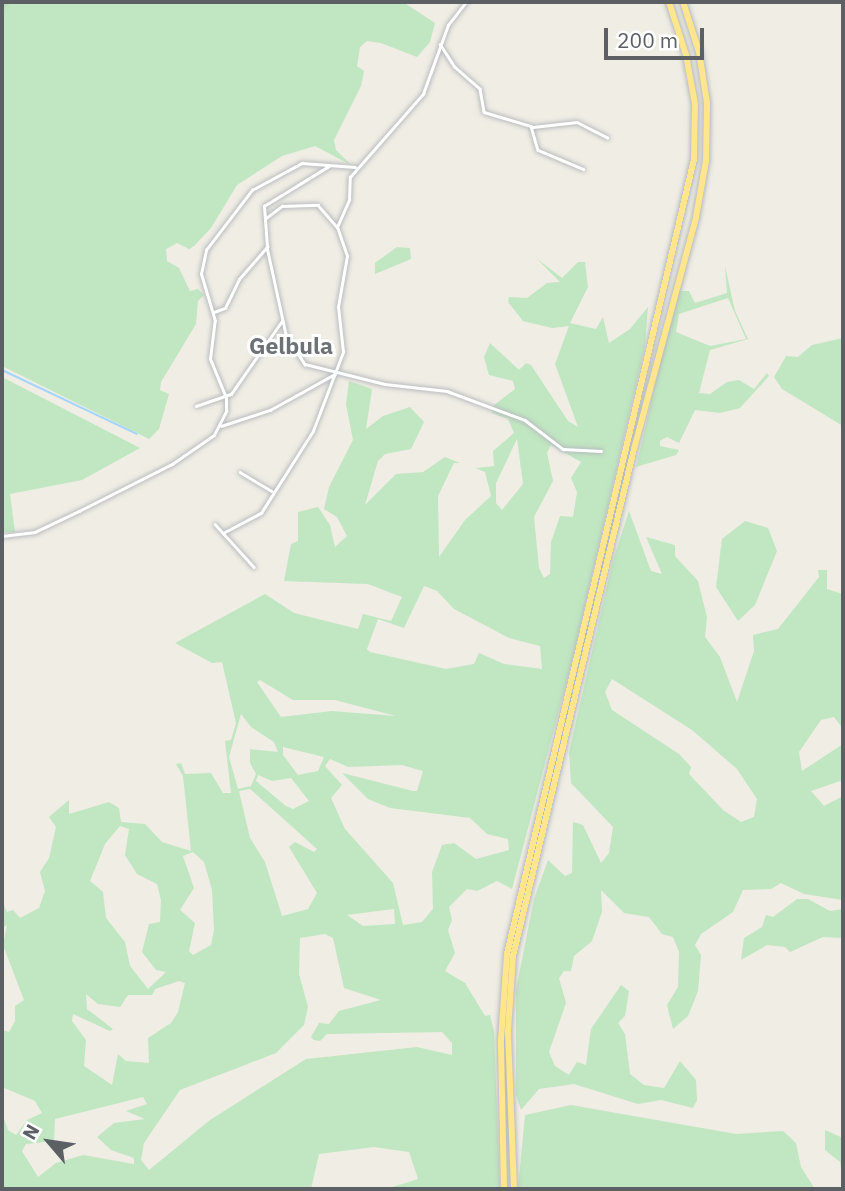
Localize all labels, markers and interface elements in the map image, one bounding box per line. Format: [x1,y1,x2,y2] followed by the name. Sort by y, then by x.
[607,14,707,58] scale bar
[617,26,678,54] text: 200 m
[249,331,333,359] district label: Gelbula
[14,1107,84,1177] north arrow
[17,1120,44,1144] text: N

